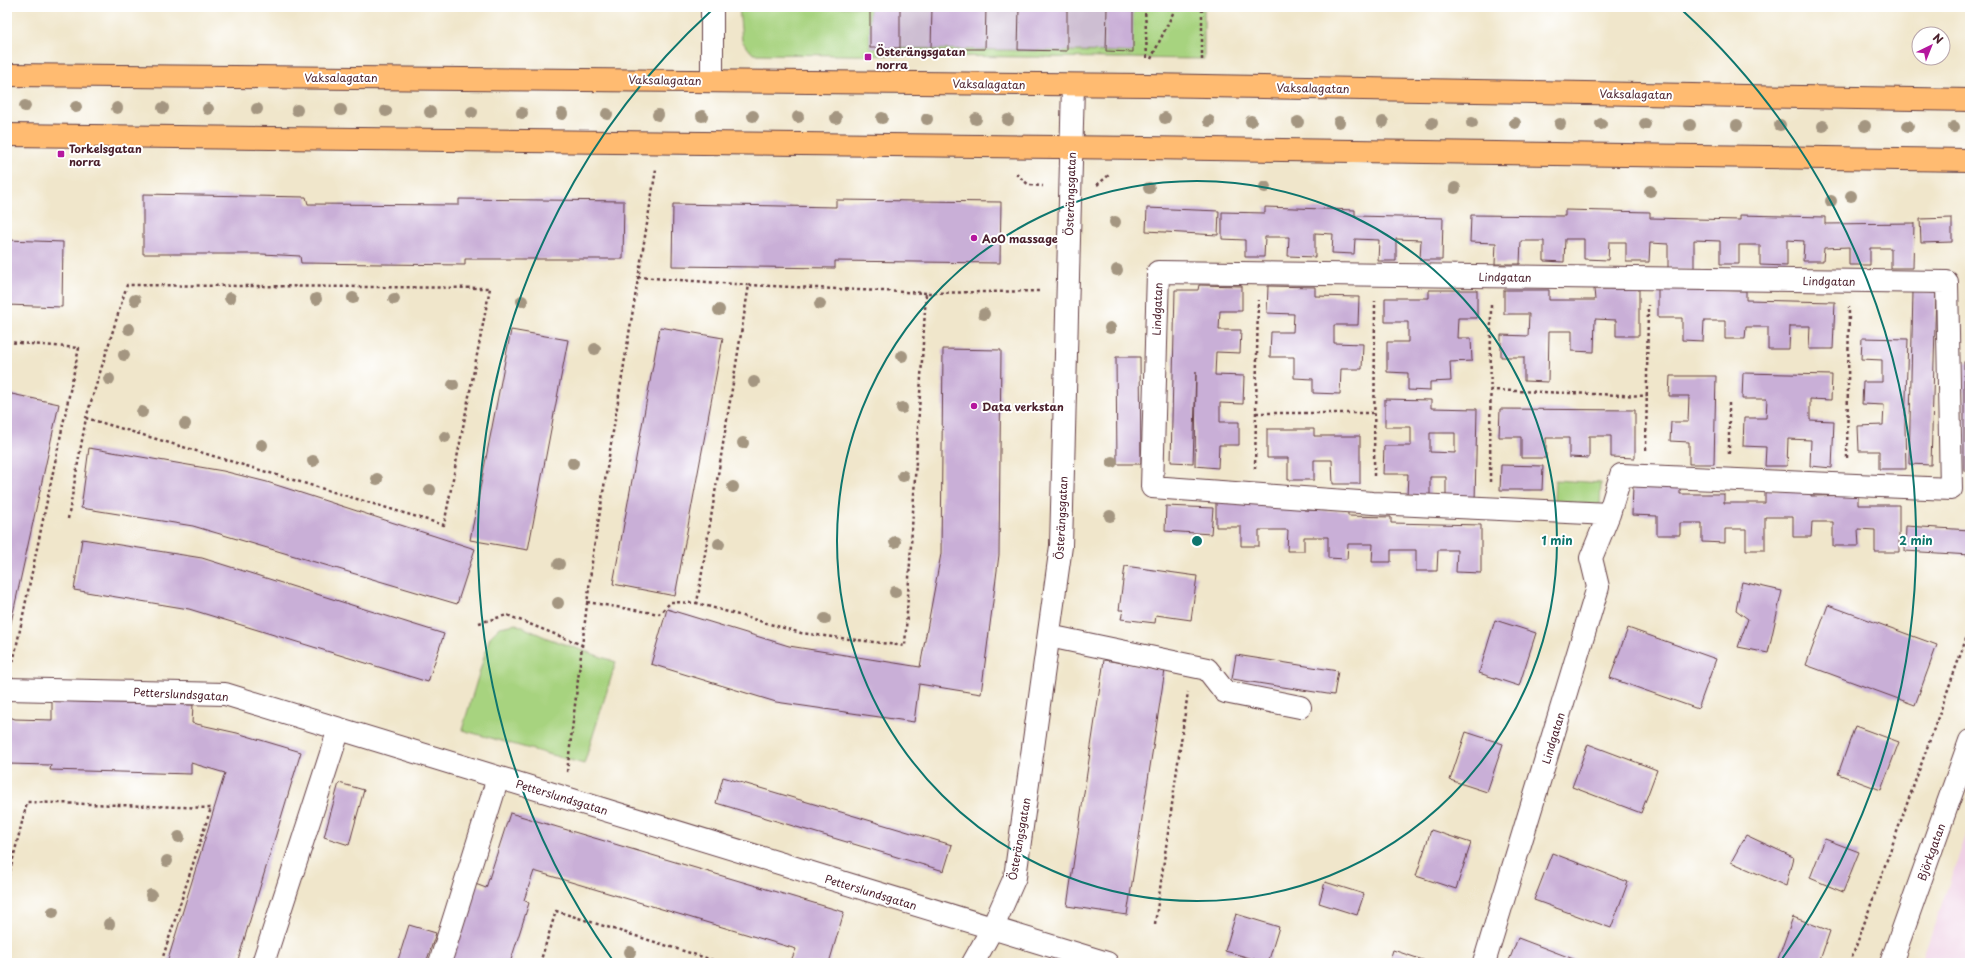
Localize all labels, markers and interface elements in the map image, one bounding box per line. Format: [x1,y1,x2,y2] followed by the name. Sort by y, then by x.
[1911,26,1951,66] north arrow
[1929,29,1947,48] text: N
[876,43,966,73] place label: Österängsgatan norra
[863,52,873,62] marker: Österängsgatan norra
[304,69,378,86] street label: Vaksalagatan
[628,71,702,89] street label: Vaksalagatan
[952,75,1026,93] street label: Vaksalagatan
[1276,79,1350,97] street label: Vaksalagatan
[1599,85,1673,103] street label: Vaksalagatan
[69,140,142,170] place label: Torkelsgatan norra
[56,149,66,159] marker: Torkelsgatan norra
[1060,152,1080,236] street label: Österängsgatan
[982,230,1058,247] place label: AoO massage
[969,233,979,243] marker: AoO massage
[1478,268,1532,286] street label: Lindgatan
[1802,272,1856,290] street label: Lindgatan
[1148,282,1166,336] street label: Lindgatan
[982,398,1064,415] place label: Data verkstan
[969,401,979,411] marker: Data verkstan
[1050,476,1072,560] street label: Österängsgatan
[1541,531,1573,549] text: 1 min
[1899,531,1933,549] text: 2 min
[1190,534,1204,548] centre of rings
[133,683,229,705] street label: Petterslundsgatan
[1537,710,1569,766] street label: Lindgatan
[514,775,610,819] street label: Petterslundsgatan
[1003,796,1035,882] street label: Österängsgatan
[1913,821,1949,883] street label: Björkgatan
[823,870,919,914] street label: Petterslundsgatan

